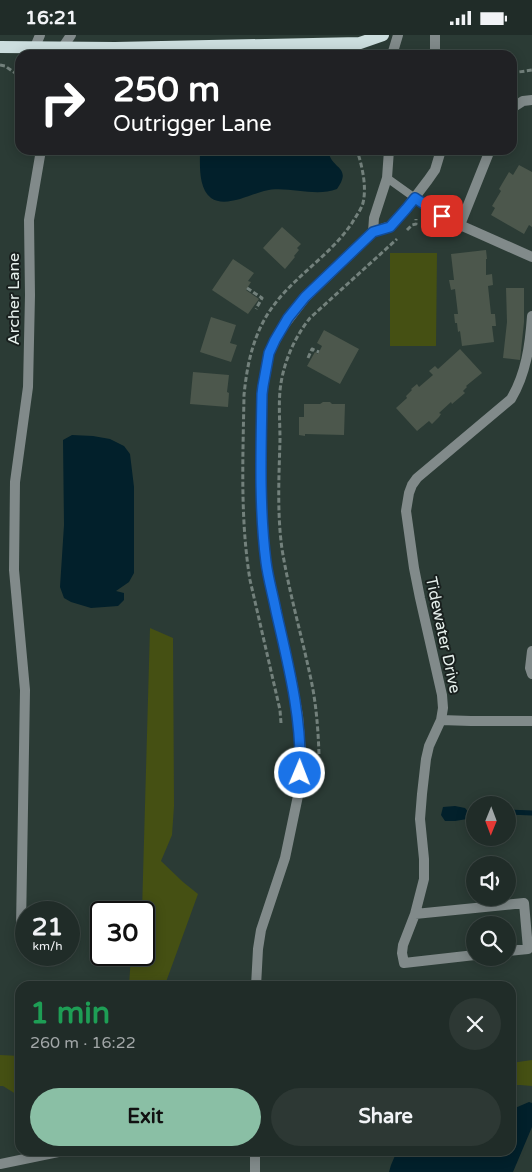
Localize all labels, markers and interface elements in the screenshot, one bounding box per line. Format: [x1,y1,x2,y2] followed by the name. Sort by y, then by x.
[25,7,78,29] text: 16:21
[113,69,220,111] text: 250 m
[30,70,95,135] icon: right
[113,111,272,137] text: Outrigger Lane
[421,195,463,237] pin
[428,202,456,230] icon: arrive
[4,253,24,345] street label: Archer Lane
[421,575,465,695] street label: Tidewater Drive
[273,746,325,798] position arrow
[466,796,516,846] north arrow
[466,796,516,966] map controls
[466,856,516,906] button: sound
[90,901,155,966] speed limit sign: 30
[32,912,63,942] text: 21
[466,916,516,966] button: search
[32,939,63,953] text: km/h
[30,995,110,1032] text: 1 min
[449,998,501,1050] button: close
[30,1033,136,1053] text: 260 m · 16:22
[30,1088,261,1146] button: Exit
[271,1088,501,1146] button: Share

